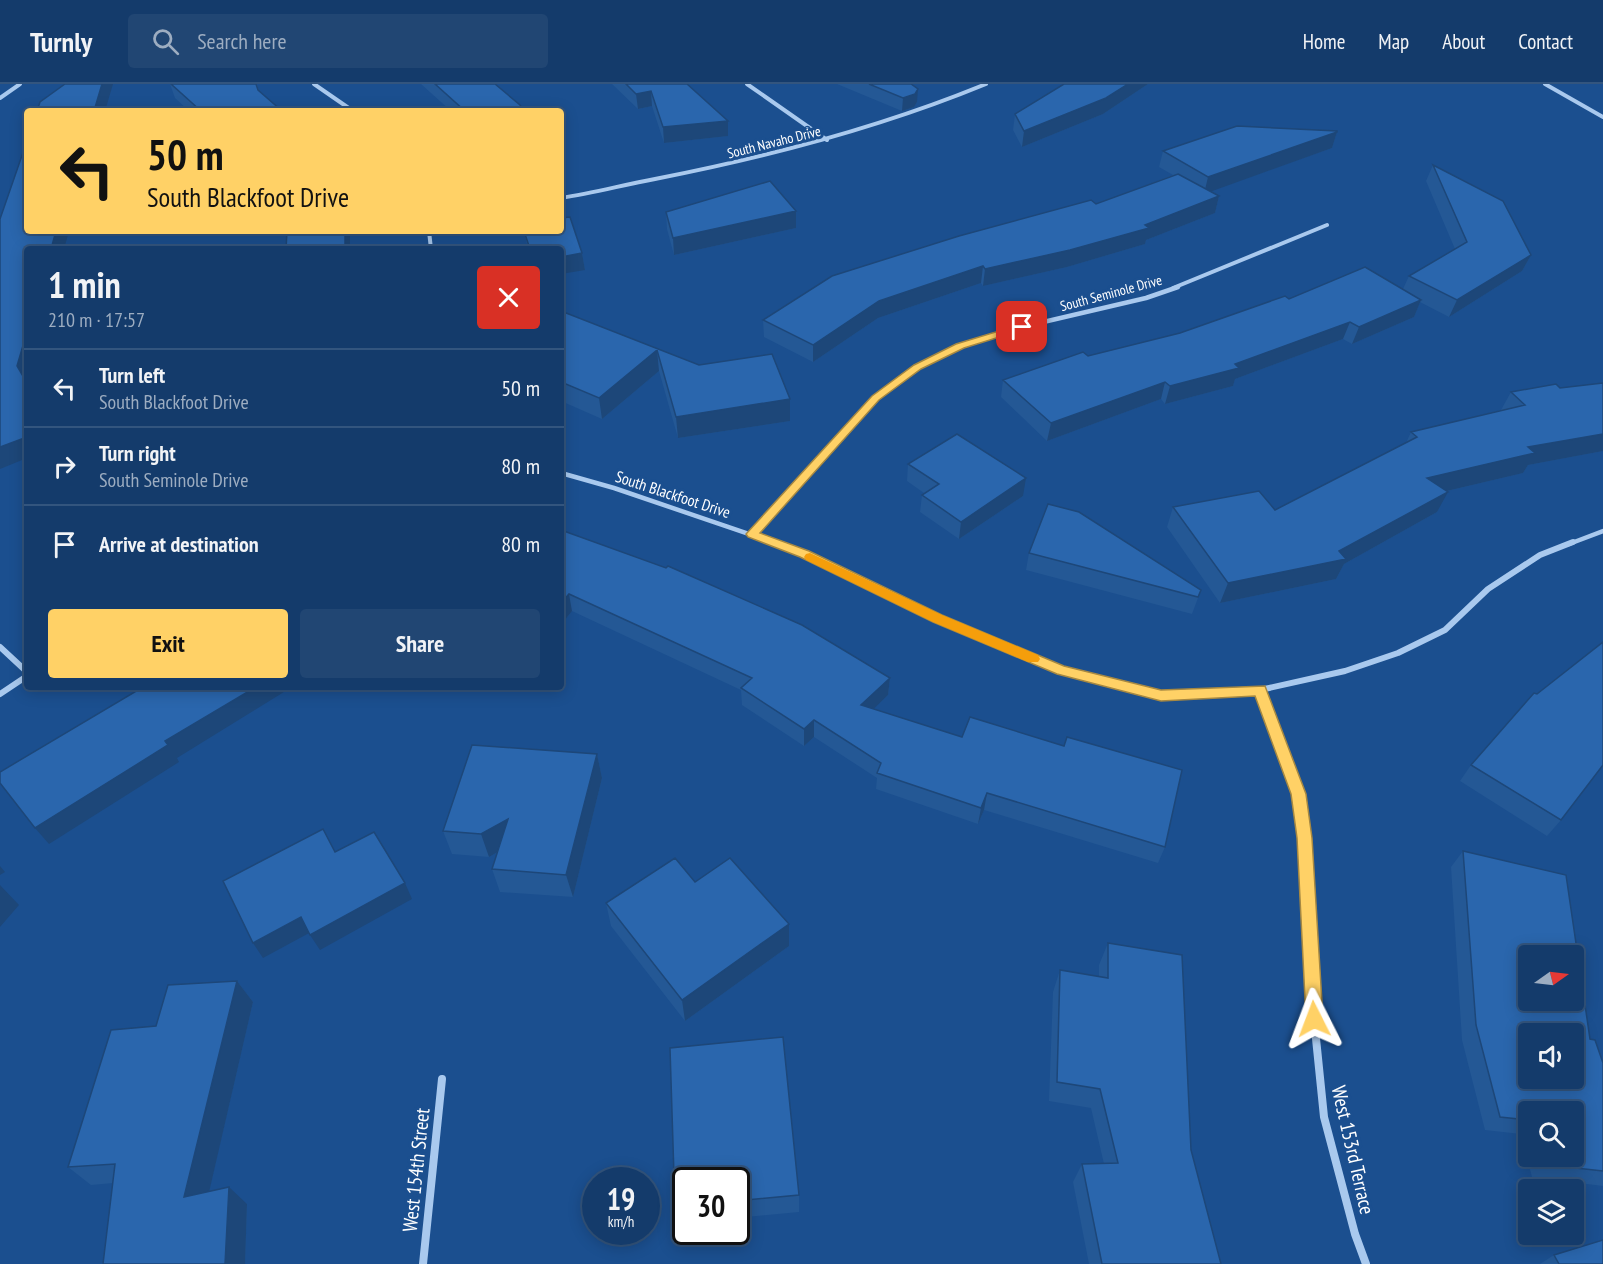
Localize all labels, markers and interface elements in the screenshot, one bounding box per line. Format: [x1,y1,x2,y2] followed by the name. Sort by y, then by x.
[128,14,548,68] search box
[30,23,92,60] text: Turnly
[149,25,182,58] icon: search
[197,27,287,55] text: Search here
[1303,28,1345,55] text: Home
[1378,28,1409,55] text: Map
[1442,28,1485,55] text: About
[1518,28,1573,55] text: Contact
[725,122,823,162] street label: South Navaho Drive
[147,127,224,182] text: 50 m
[48,132,126,210] icon: left
[147,180,349,214] text: South Blackfoot Drive
[48,261,121,308] text: 1 min
[477,266,540,329] button: close
[1058,271,1164,315] street label: South Seminole Drive
[996,301,1047,352] pin
[48,307,145,333] text: 210 m · 17:57
[1005,310,1038,343] icon: arrive
[99,361,165,389] text: Turn left
[48,372,81,405] icon: left
[501,374,540,402] text: 50 m
[99,389,249,415] text: South Blackfoot Drive
[99,439,176,467] text: Turn right
[48,450,81,483] icon: right
[501,452,540,480] text: 80 m
[613,466,733,522] street label: South Blackfoot Drive
[99,467,249,493] text: South Seminole Drive
[48,528,81,561] icon: arrive
[99,530,259,558] text: Arrive at destination
[501,530,540,558] text: 80 m
[48,609,288,678] button: Exit
[300,609,540,678] button: Share
[1518,945,1584,1011] north arrow
[1518,945,1584,1245] map controls
[1282,987,1346,1051] position arrow
[1518,1023,1584,1089] button: sound
[1326,1083,1380,1217] street label: West 153rd Terrace
[1518,1101,1584,1167] button: search
[397,1106,435,1233] street label: West 154th Street
[672,1167,750,1245] speed limit sign: 30
[607,1179,635,1218] text: 19
[1518,1179,1584,1245] button: layers
[608,1212,634,1231] text: km/h

